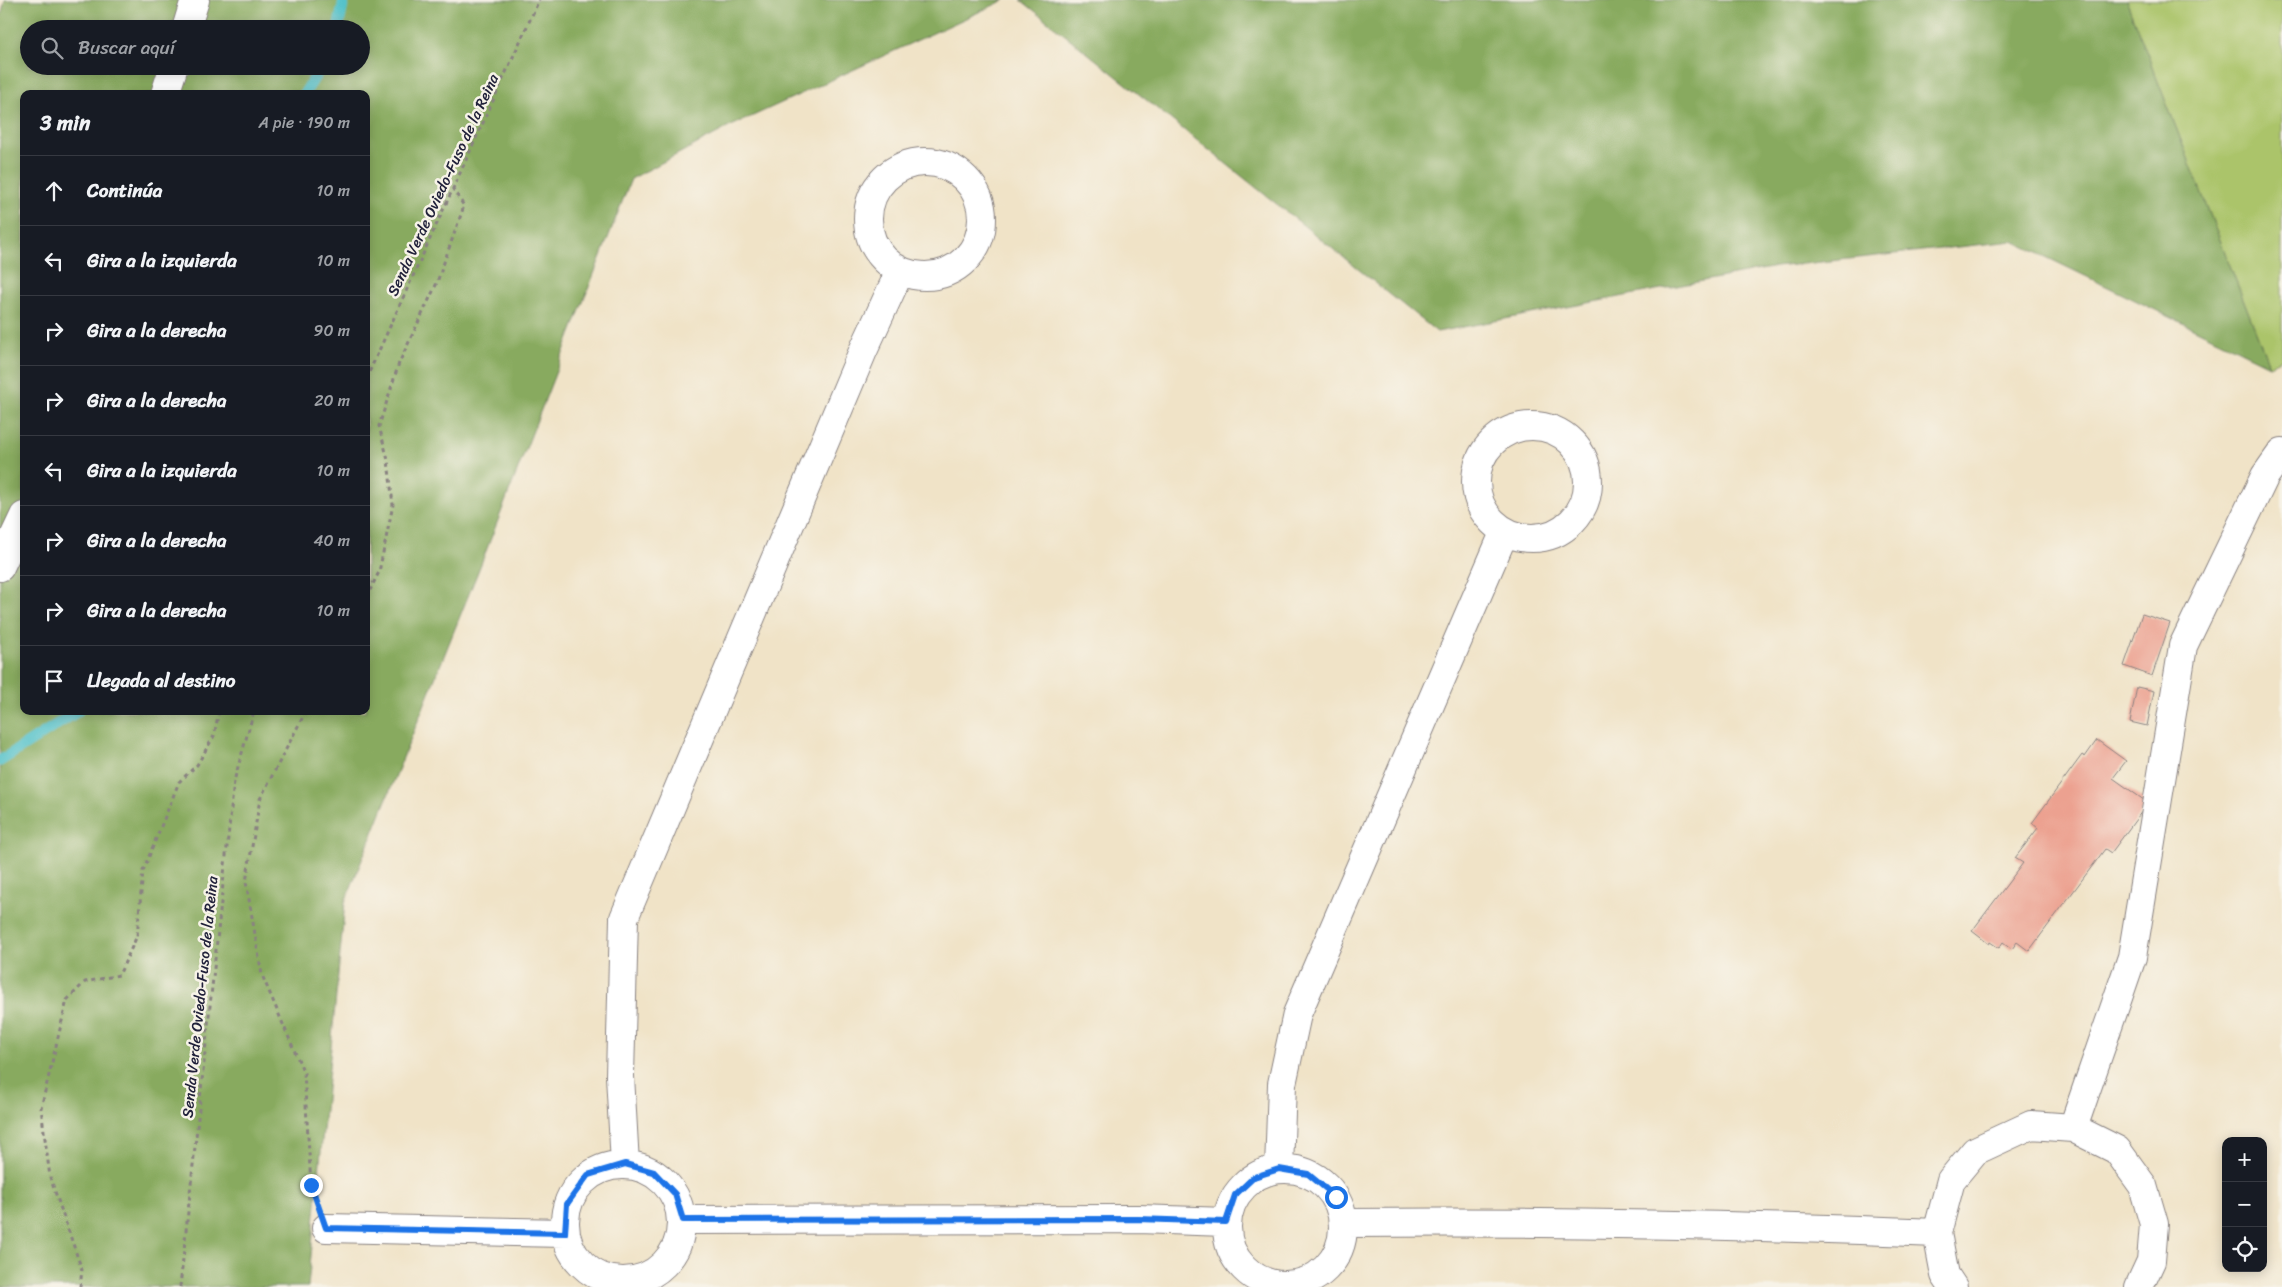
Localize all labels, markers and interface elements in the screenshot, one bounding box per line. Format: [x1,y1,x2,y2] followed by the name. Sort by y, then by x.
[20,20,370,75] search box
[78,31,175,64] text: Buscar aquí
[38,34,66,62] icon: search
[380,69,506,300] street label: Senda Verde Oviedo-Fuso de la Reina
[40,104,90,142] text: 3 min
[258,108,350,137] text: A pie · 190 m
[87,174,162,207] text: Continúa
[317,176,350,205] text: 10 m
[40,177,68,205] icon: ahead
[87,244,237,277] text: Gira a la izquierda
[317,246,350,275] text: 10 m
[40,247,68,275] icon: left
[87,314,226,347] text: Gira a la derecha
[314,316,350,345] text: 90 m
[40,317,68,345] icon: right
[87,384,226,417] text: Gira a la derecha
[314,386,350,415] text: 20 m
[40,387,68,415] icon: right
[87,454,237,487] text: Gira a la izquierda
[317,456,350,485] text: 10 m
[40,457,68,485] icon: left
[87,524,226,557] text: Gira a la derecha
[313,526,350,555] text: 40 m
[40,527,68,555] icon: right
[87,594,226,627] text: Gira a la derecha
[317,596,350,625] text: 10 m
[40,597,68,625] icon: right
[87,664,236,697] text: Llegada al destino
[40,667,68,695] icon: arrive
[174,875,226,1119] street label: Senda Verde Oviedo-Fuso de la Reina
[2222,1137,2267,1272] map controls
[2222,1137,2267,1182] button: +
[300,1174,323,1197] route end
[2222,1182,2267,1227] button: −
[1325,1186,1348,1209] route start
[2222,1227,2267,1272] button: locate

